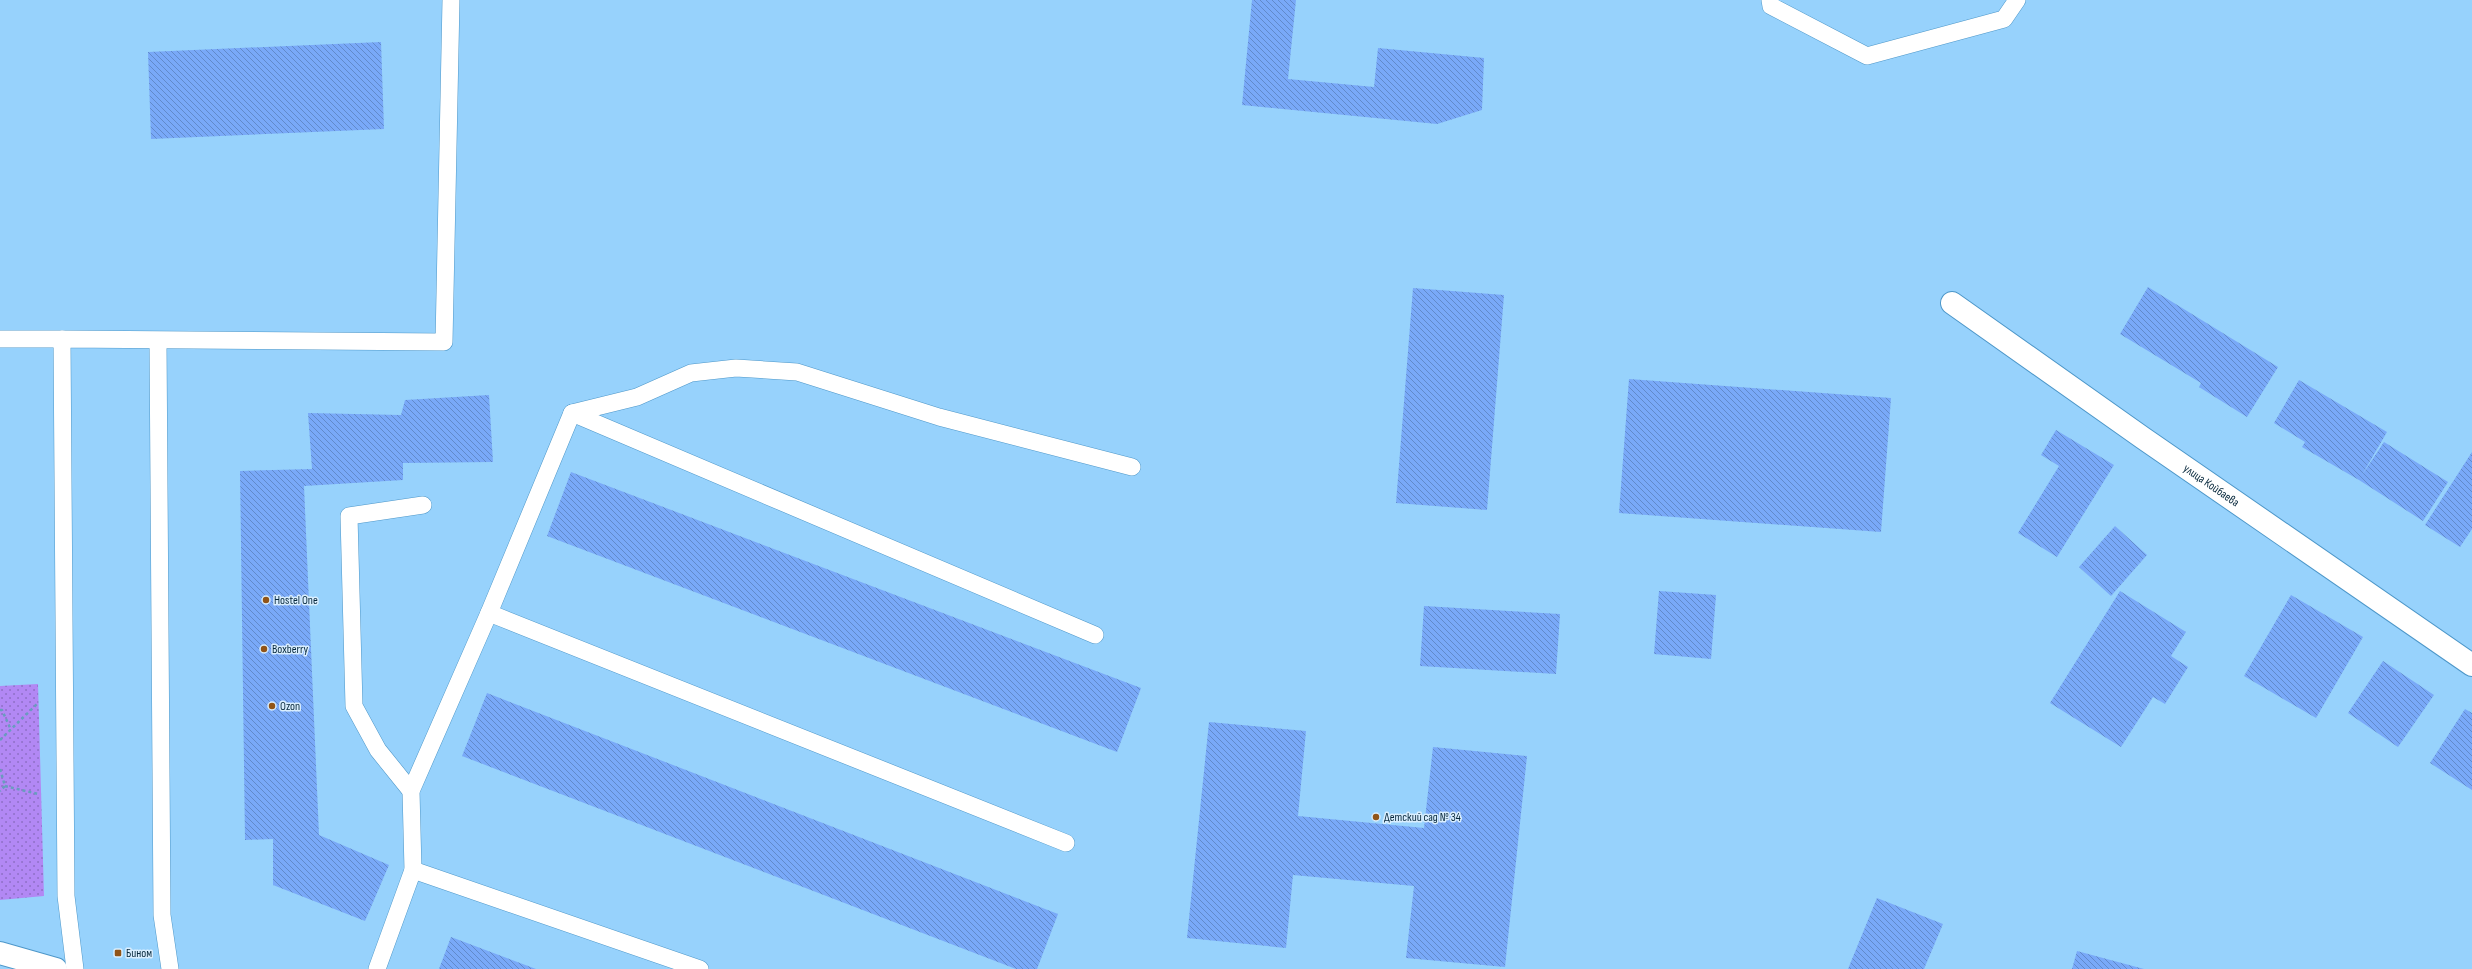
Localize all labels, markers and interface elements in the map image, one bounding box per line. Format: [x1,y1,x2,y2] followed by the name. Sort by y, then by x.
[2180,461,2242,510] street label: улица Койбаева
[274,593,318,608] place label: Hostel One
[261,595,271,605] marker: Hostel One
[272,642,309,657] place label: Boxberry
[259,644,269,654] marker: Boxberry
[280,699,300,714] place label: Ozon
[267,701,277,711] marker: Ozon
[1384,810,1461,825] place label: Детский сад № 34
[1371,812,1381,822] marker: Детский сад № 34
[126,946,152,961] place label: Бином
[113,948,123,958] marker: Бином

